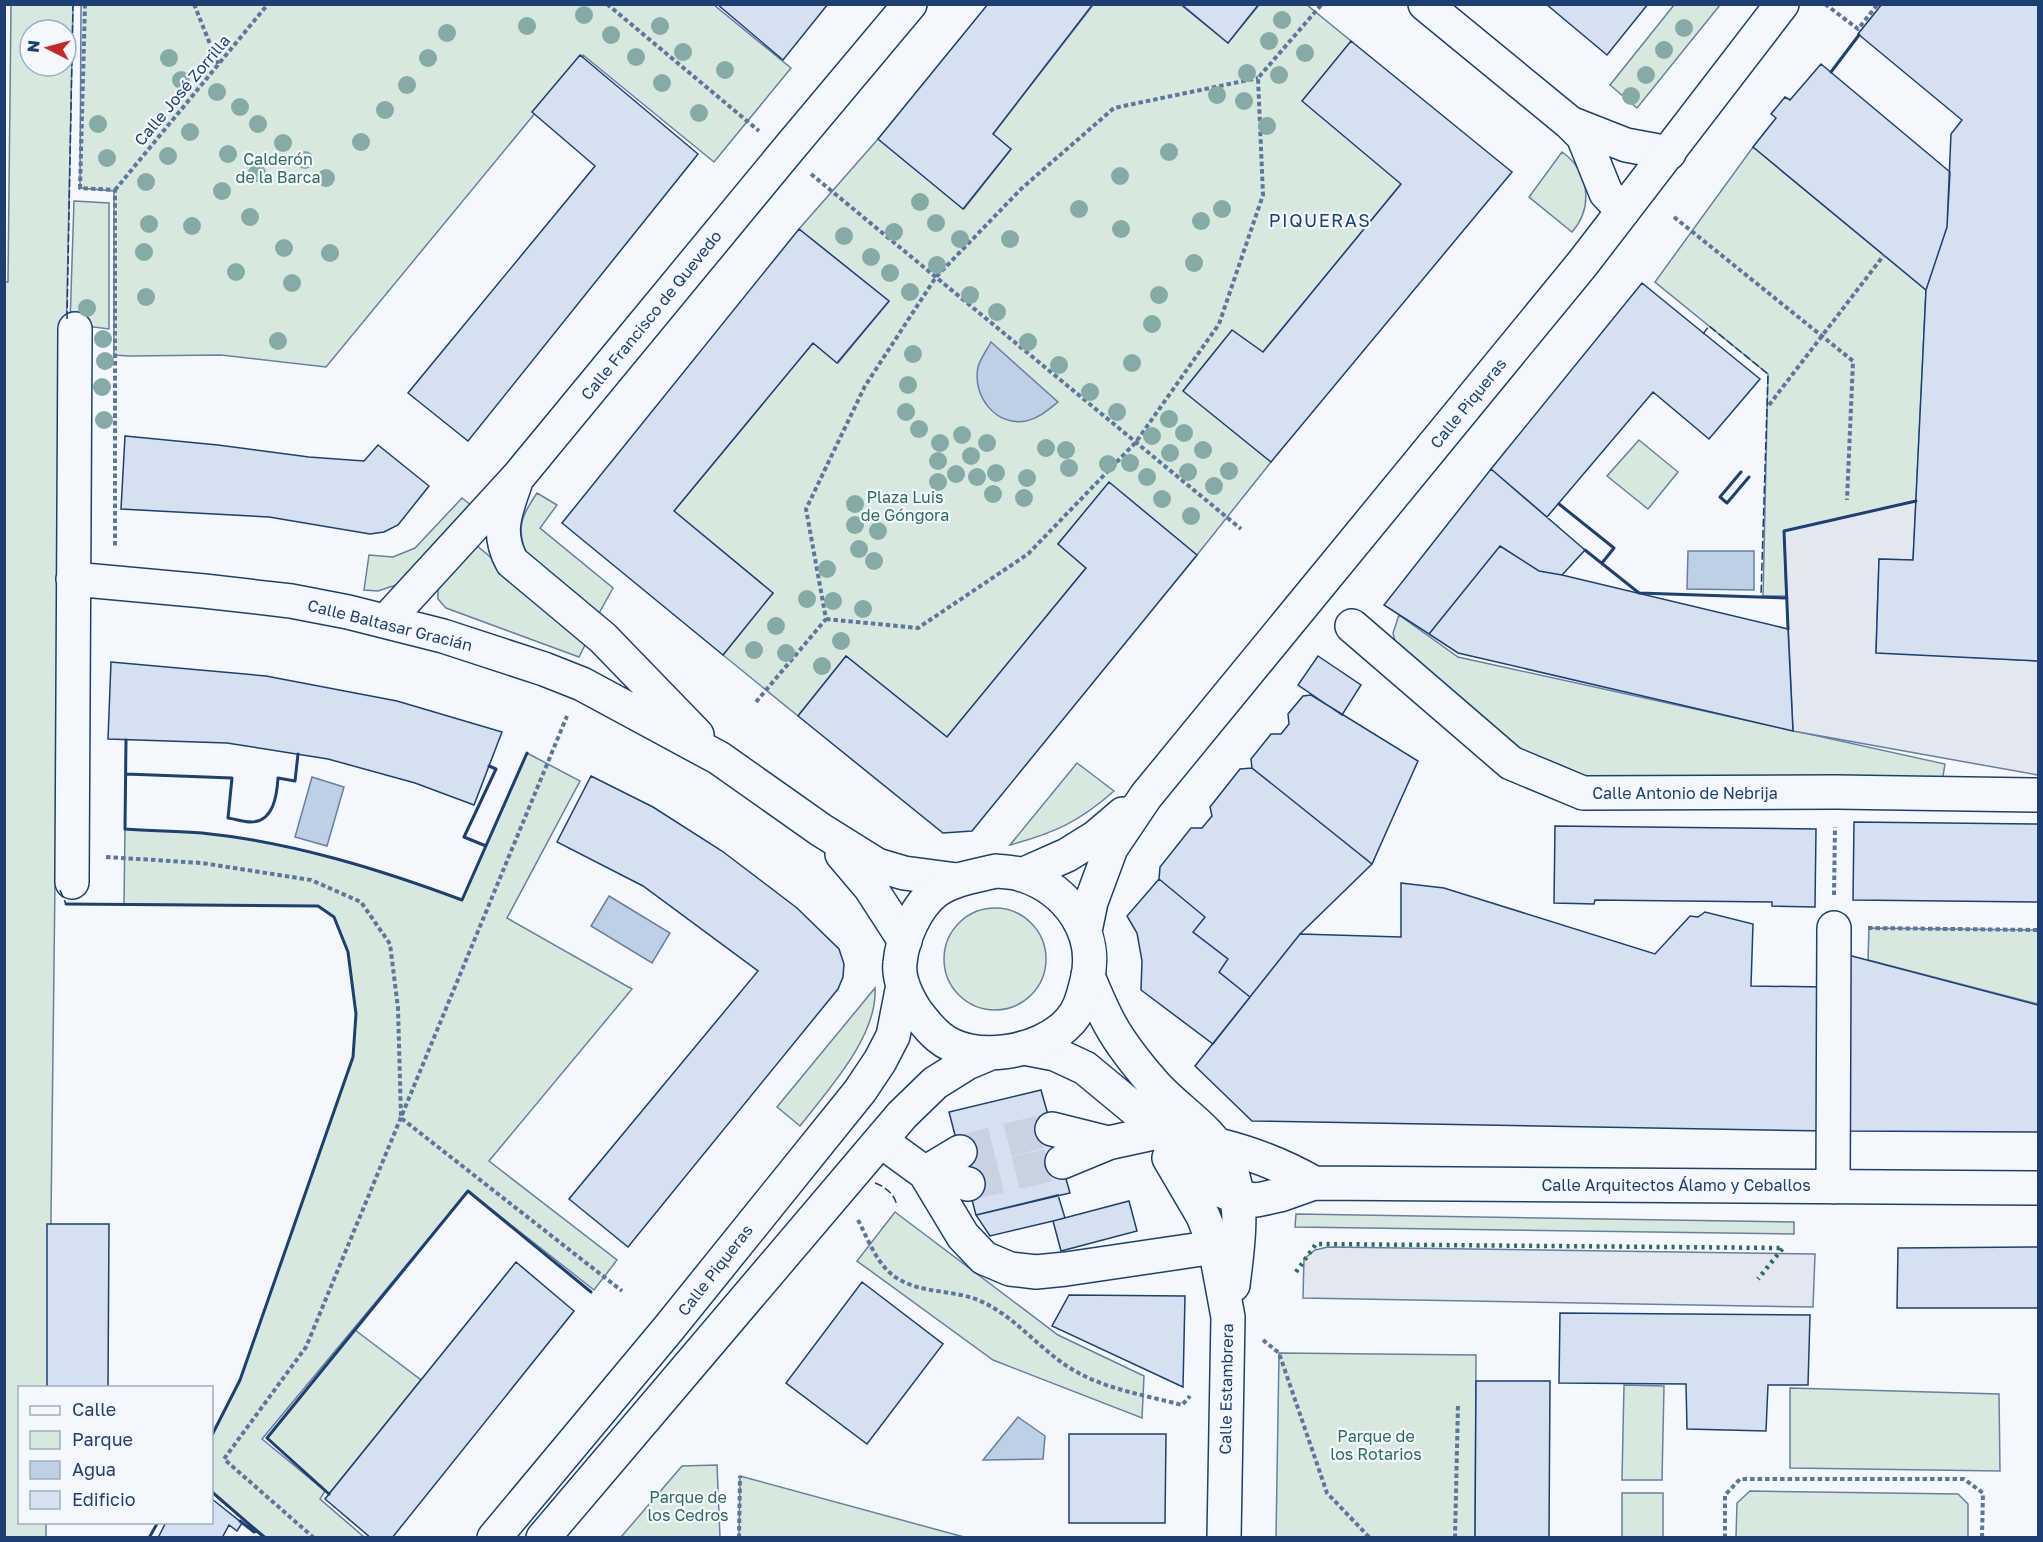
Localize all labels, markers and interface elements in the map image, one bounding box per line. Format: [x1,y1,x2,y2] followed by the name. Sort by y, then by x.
[18,18,78,78] north arrow
[130,31,234,149] street label: Calle José Zorrilla
[23,39,44,54] text: N
[236,149,320,187] park label: Calderón de la Barca
[1269,209,1371,231] district label: PIQUERAS
[576,226,726,404] street label: Calle Francisco de Quevedo
[1425,354,1511,452] street label: Calle Piqueras
[861,487,949,525] park label: Plaza Luis de Góngora
[305,595,475,655] street label: Calle Baltasar Gracián
[1592,783,1778,803] street label: Calle Antonio de Nebrija
[1541,1175,1811,1195] street label: Calle Arquitectos Álamo y Ceballos
[673,1220,757,1320] street label: Calle Piqueras
[1215,1323,1237,1455] street label: Calle Estambrera
[18,1386,213,1524] legend
[72,1398,116,1420] text: Calle
[1330,1426,1422,1464] park label: Parque de los Rotarios
[72,1428,133,1450] text: Parque
[72,1458,116,1480] text: Agua
[647,1487,729,1525] park label: Parque de los Cedros
[72,1488,136,1510] text: Edificio

